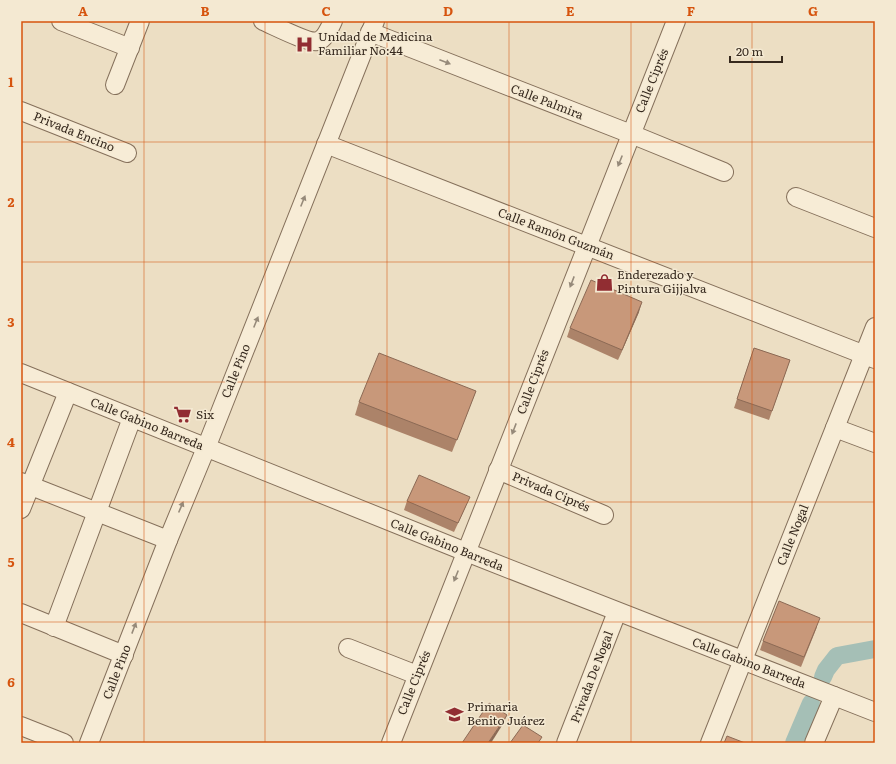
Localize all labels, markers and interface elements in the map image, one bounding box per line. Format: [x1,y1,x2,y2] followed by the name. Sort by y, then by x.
[78,1,88,20] text: A
[201,1,210,20] text: B
[321,1,331,20] text: C
[443,1,453,20] text: D
[566,1,575,20] text: E
[687,1,695,20] text: F
[808,1,818,20] text: G
[318,27,433,59] place label: Unidad de Medicina Familiar No:44
[295,34,315,54] hospital icon: Unidad de Medicina Familiar No:44
[730,38,782,64] scale bar
[736,42,763,60] text: 20 m
[630,45,672,116] street label: Calle Ciprés
[440,59,452,65] one-way arrow
[8,72,14,91] text: 1
[508,79,587,123] street label: Calle Palmira
[31,107,118,156] street label: Privada Encino
[617,156,623,167] one-way arrow
[8,192,15,211] text: 2
[301,194,307,206] one-way arrow
[496,203,617,264] street label: Calle Ramón Guzmán
[617,265,707,297] place label: Enderezado y Pintura Gijjalva
[594,272,614,292] shop icon: Enderezado y Pintura Gijjalva
[569,277,575,289] one-way arrow
[7,312,15,331] text: 3
[253,315,259,327] one-way arrow
[216,341,254,401] street label: Calle Pino
[511,346,553,417] street label: Calle Ciprés
[88,392,207,454] street label: Calle Gabino Barreda
[173,405,193,425] supermarket icon: Six
[196,405,214,423] place label: Six
[511,424,517,436] one-way arrow
[7,432,15,451] text: 4
[510,467,594,516] street label: Privada Ciprés
[772,501,813,568] street label: Calle Nogal
[178,502,184,513] one-way arrow
[388,513,507,575] street label: Calle Gabino Barreda
[7,552,15,571] text: 5
[453,571,459,583] one-way arrow
[132,622,138,634] one-way arrow
[565,628,617,725] street label: Privada De Nogal
[690,632,809,692] street label: Calle Gabino Barreda
[97,642,135,702] street label: Calle Pino
[392,647,434,718] street label: Calle Ciprés
[7,672,15,691] text: 6
[467,697,545,729] place label: Primaria Benito Juárez
[444,704,464,724] school or university icon: Primaria Benito Juárez

